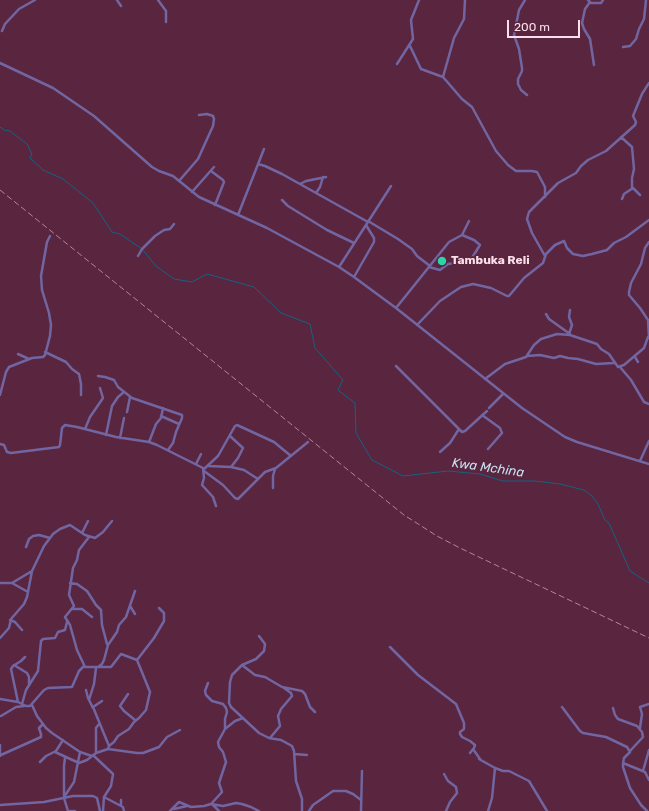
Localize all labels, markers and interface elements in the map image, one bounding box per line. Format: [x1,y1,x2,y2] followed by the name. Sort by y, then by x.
[509,12,582,38] scale bar
[514,20,550,34] text: 200 m
[451,254,530,268] place label: Tambuka Reli
[436,255,448,267] marker: Tambuka Reli
[451,455,525,481] water label: Kwa Mchina

